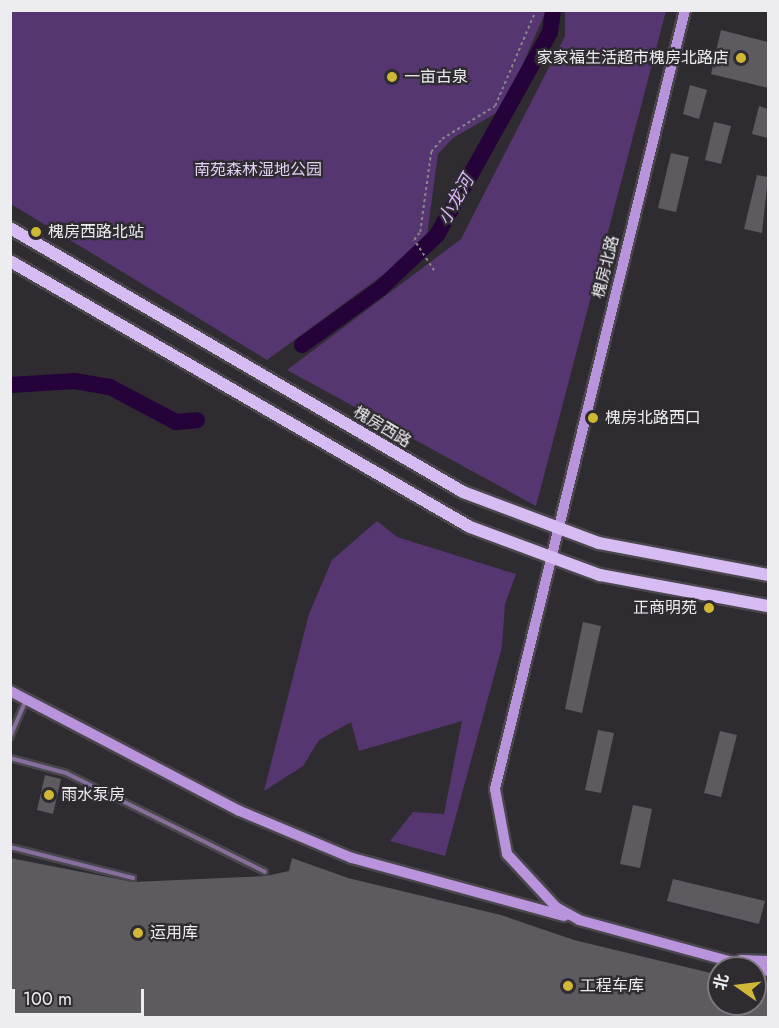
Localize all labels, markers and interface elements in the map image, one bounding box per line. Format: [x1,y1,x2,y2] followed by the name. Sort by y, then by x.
[537,48,729,68] place label: 家家福生活超市槐房北路店
[734,51,748,65] marker: 家家福生活超市槐房北路店
[404,67,468,87] place label: 一亩古泉
[385,70,399,84] marker: 一亩古泉
[194,160,322,180] park label: 南苑森林湿地公园
[433,171,479,229] water label: 小龙河
[48,222,144,242] place label: 槐房西路北站
[29,225,43,239] marker: 槐房西路北站
[589,234,623,300] street label: 槐房北路
[350,402,414,452] street label: 槐房西路
[605,408,701,428] place label: 槐房北路西口
[586,411,600,425] marker: 槐房北路西口
[633,598,697,618] place label: 正商明苑
[702,601,716,615] marker: 正商明苑
[61,785,125,805] place label: 雨水泵房
[42,788,56,802] marker: 雨水泵房
[150,923,198,943] place label: 运用库
[131,926,145,940] marker: 运用库
[707,956,767,1016] north arrow
[708,971,734,993] text: 北
[580,976,644,996] place label: 工程车库
[15,977,147,1015] scale bar
[561,979,575,993] marker: 工程车库
[23,986,72,1012] text: 100 m

